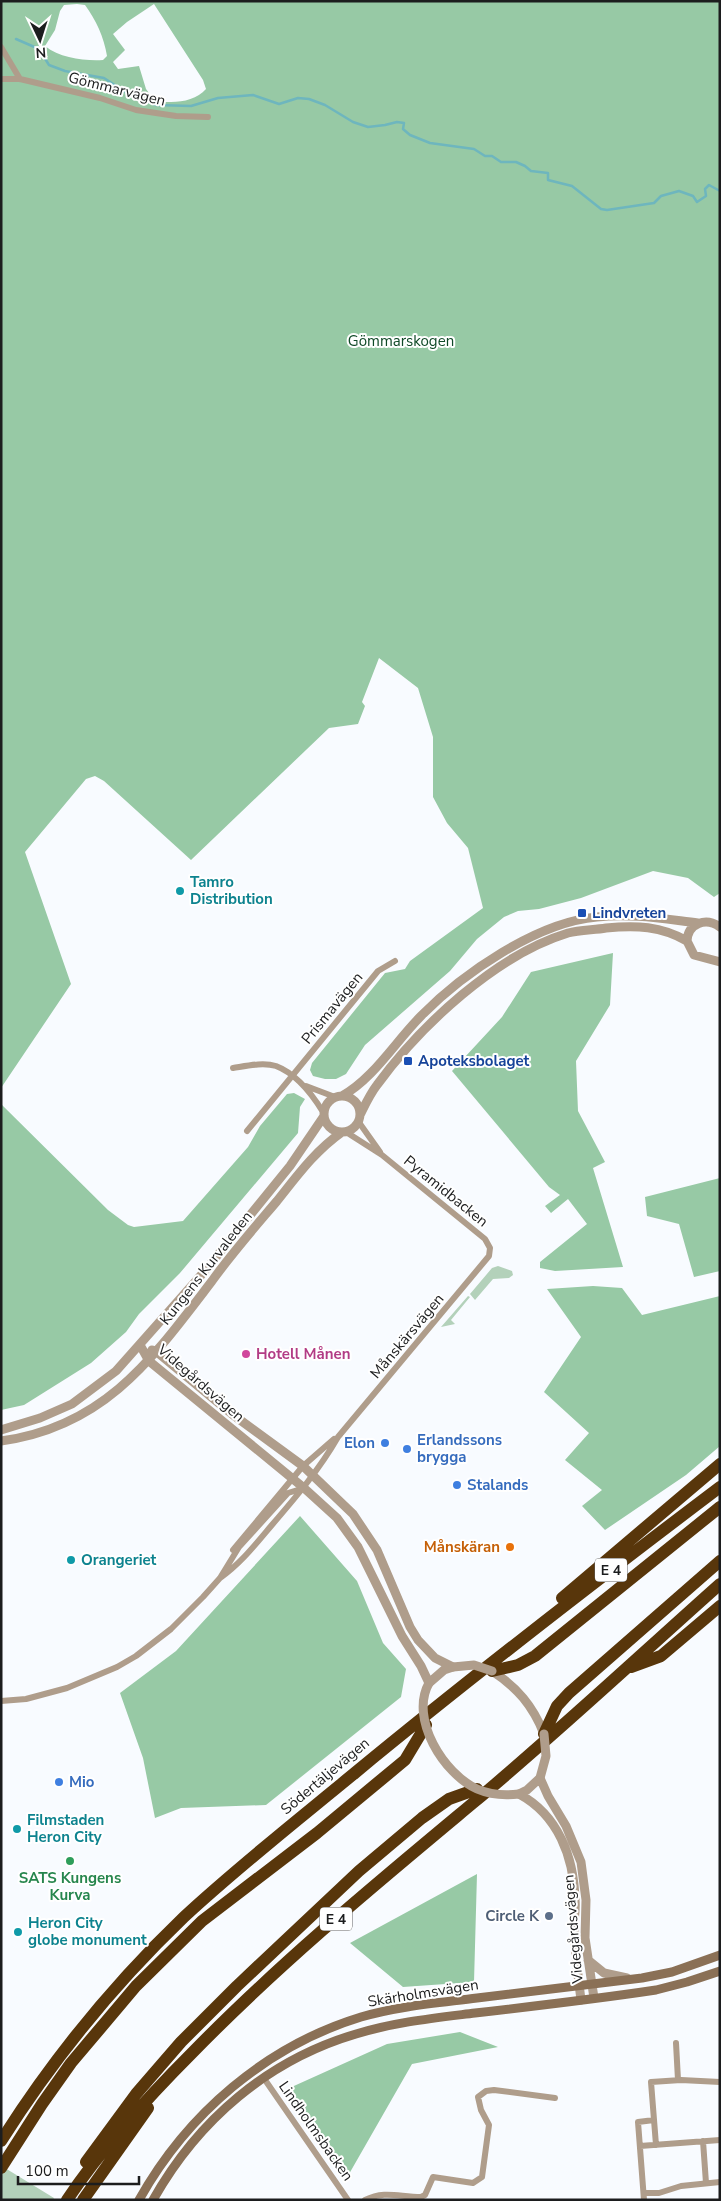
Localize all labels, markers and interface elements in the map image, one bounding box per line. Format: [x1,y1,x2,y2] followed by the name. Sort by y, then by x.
[15,15,65,65] north arrow
[35,43,47,62] text: N
[66,67,168,111] street label: Gömmarvägen
[348,331,454,351] park label: Gömmarskogen
[190,872,273,909] place label: Tamro Distribution
[174,885,186,897] marker: Tamro Distribution
[592,903,666,923] place label: Lindvreten
[576,907,588,919] marker: Lindvreten
[297,968,367,1048] street label: Prismavägen
[418,1051,530,1071] place label: Apoteksbolaget
[402,1055,414,1067] marker: Apoteksbolaget
[400,1151,492,1231] street label: Pyramidbacken
[155,1207,257,1329] street label: Kungens Kurvaleden
[366,1289,448,1383] street label: Månskärsvägen
[152,1339,249,1426] street label: Videgårdsvägen
[256,1344,351,1364] place label: Hotell Månen
[240,1348,252,1360] marker: Hotell Månen
[417,1430,502,1467] place label: Erlandssons brygga
[344,1433,375,1453] place label: Elon
[379,1437,391,1449] marker: Elon
[401,1443,413,1455] marker: Erlandssons brygga
[467,1475,528,1495] place label: Stalands
[451,1479,463,1491] marker: Stalands
[424,1537,500,1557] place label: Månskäran
[504,1541,516,1553] marker: Månskäran
[81,1550,157,1570] place label: Orangeriet
[65,1554,77,1566] marker: Orangeriet
[595,1558,627,1582] road number: E 4
[276,1733,374,1819] street label: Södertäljevägen
[69,1772,95,1792] place label: Mio
[53,1776,65,1788] marker: Mio
[27,1810,104,1847] place label: Filmstaden Heron City
[11,1823,23,1835] marker: Filmstaden Heron City
[64,1855,76,1867] marker: SATS Kungens Kurva
[19,1868,121,1905] place label: SATS Kungens Kurva
[558,1874,588,1985] street label: Videgårdsvägen
[485,1906,540,1926] place label: Circle K
[320,1908,352,1930] road number: E 4
[543,1910,555,1922] marker: Circle K
[28,1913,147,1950] place label: Heron City globe monument
[12,1926,24,1938] marker: Heron City globe monument
[366,1974,480,2012] street label: Skärholmsvägen
[274,2077,358,2185] street label: Lindholmsbacken
[18,2154,139,2186] scale bar
[25,2161,69,2181] text: 100 m

